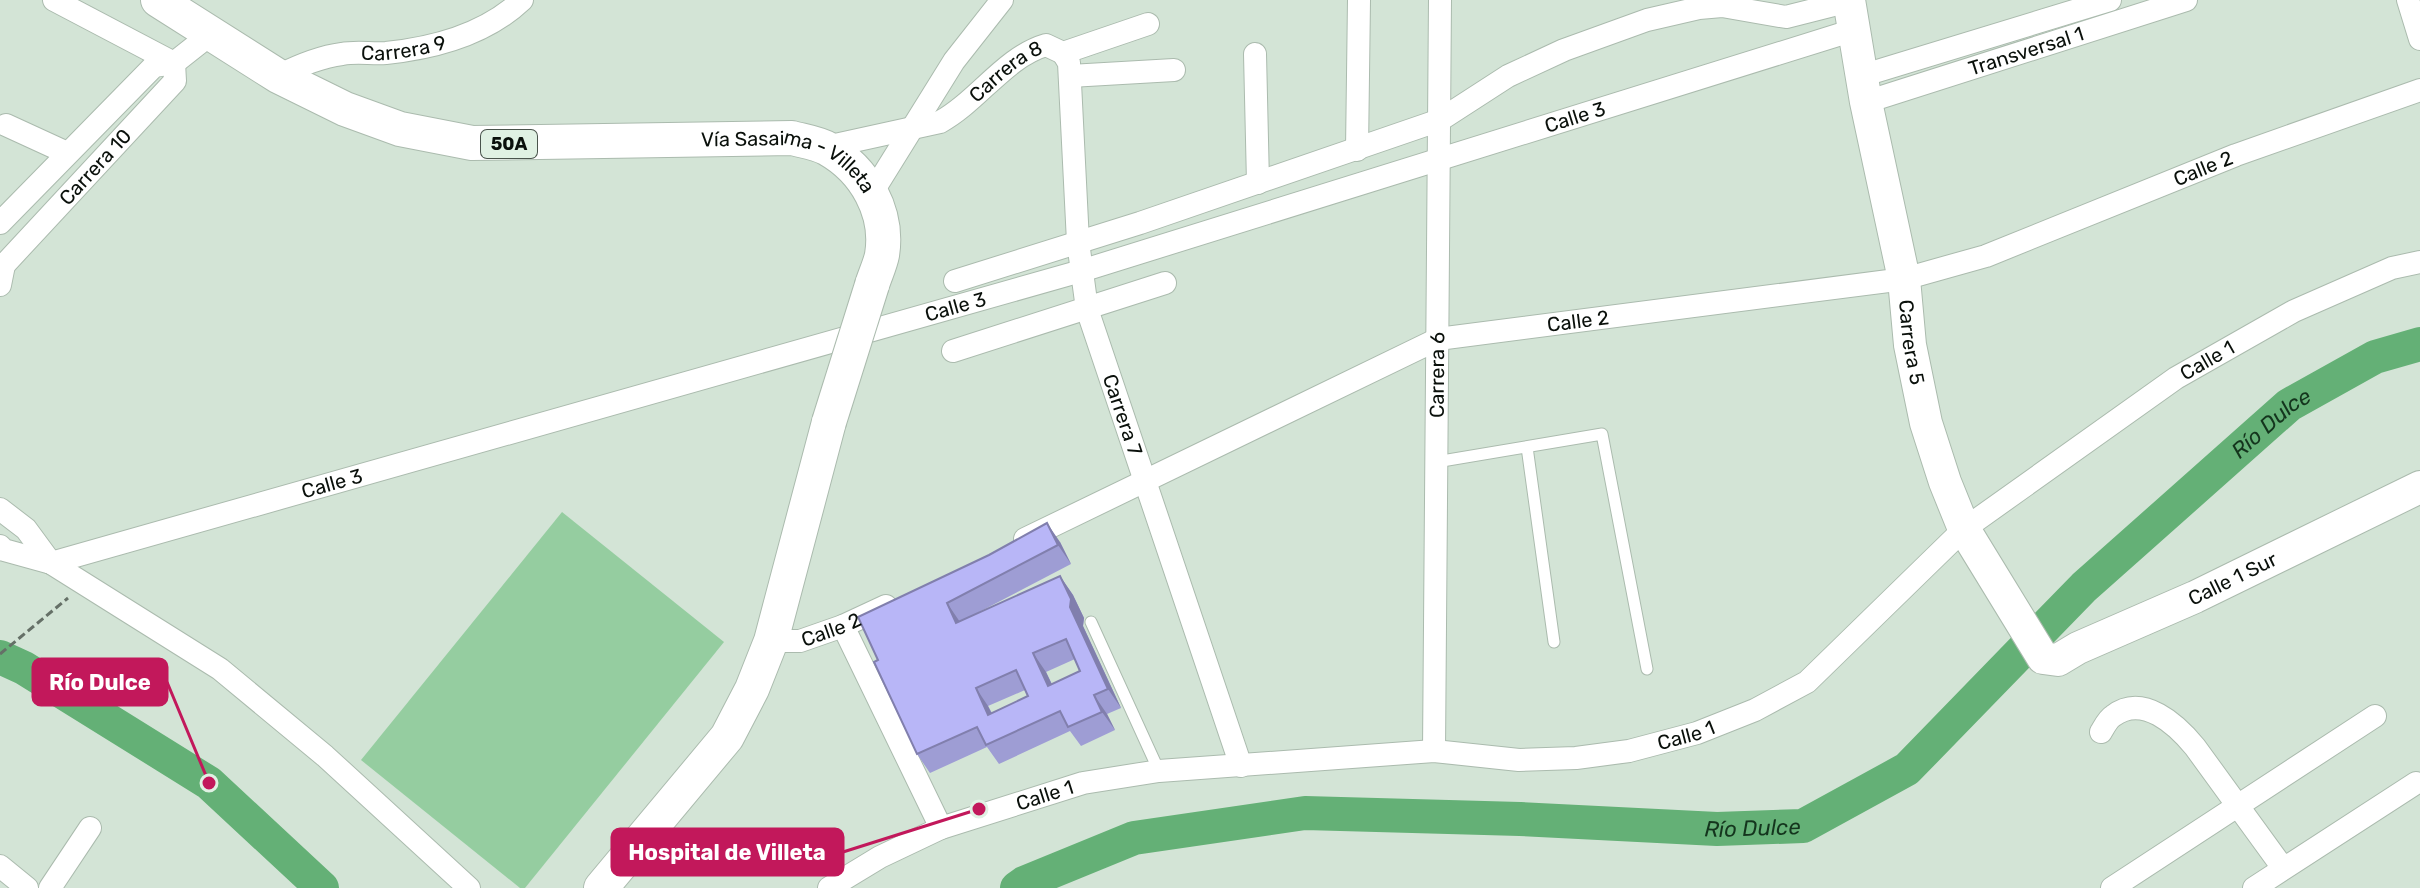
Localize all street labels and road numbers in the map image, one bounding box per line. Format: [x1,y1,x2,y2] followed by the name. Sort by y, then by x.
[1965,21,2087,81] street label: Transversal 1
[361,30,449,65] street label: Carrera 9
[964,35,1046,107] street label: Carrera 8
[1542,96,1608,138] street label: Calle 3
[54,124,136,210] street label: Carrera 10
[701,124,880,197] street label: Vía Sasaima - Villeta
[481,130,537,158] road number: 50A
[2170,146,2236,191] street label: Calle 2
[922,287,989,327] street label: Calle 3
[1894,298,1930,387] street label: Carrera 5
[1546,305,1610,337] street label: Calle 2
[1425,332,1449,418] street label: Carrera 6
[2176,335,2239,385] street label: Calle 1
[1098,371,1147,458] street label: Carrera 7
[299,463,365,503] street label: Calle 3
[2184,547,2281,611] street label: Calle 1 Sur
[798,607,865,652] street label: Calle 2
[1655,715,1718,755] street label: Calle 1
[1013,775,1076,815] street label: Calle 1

